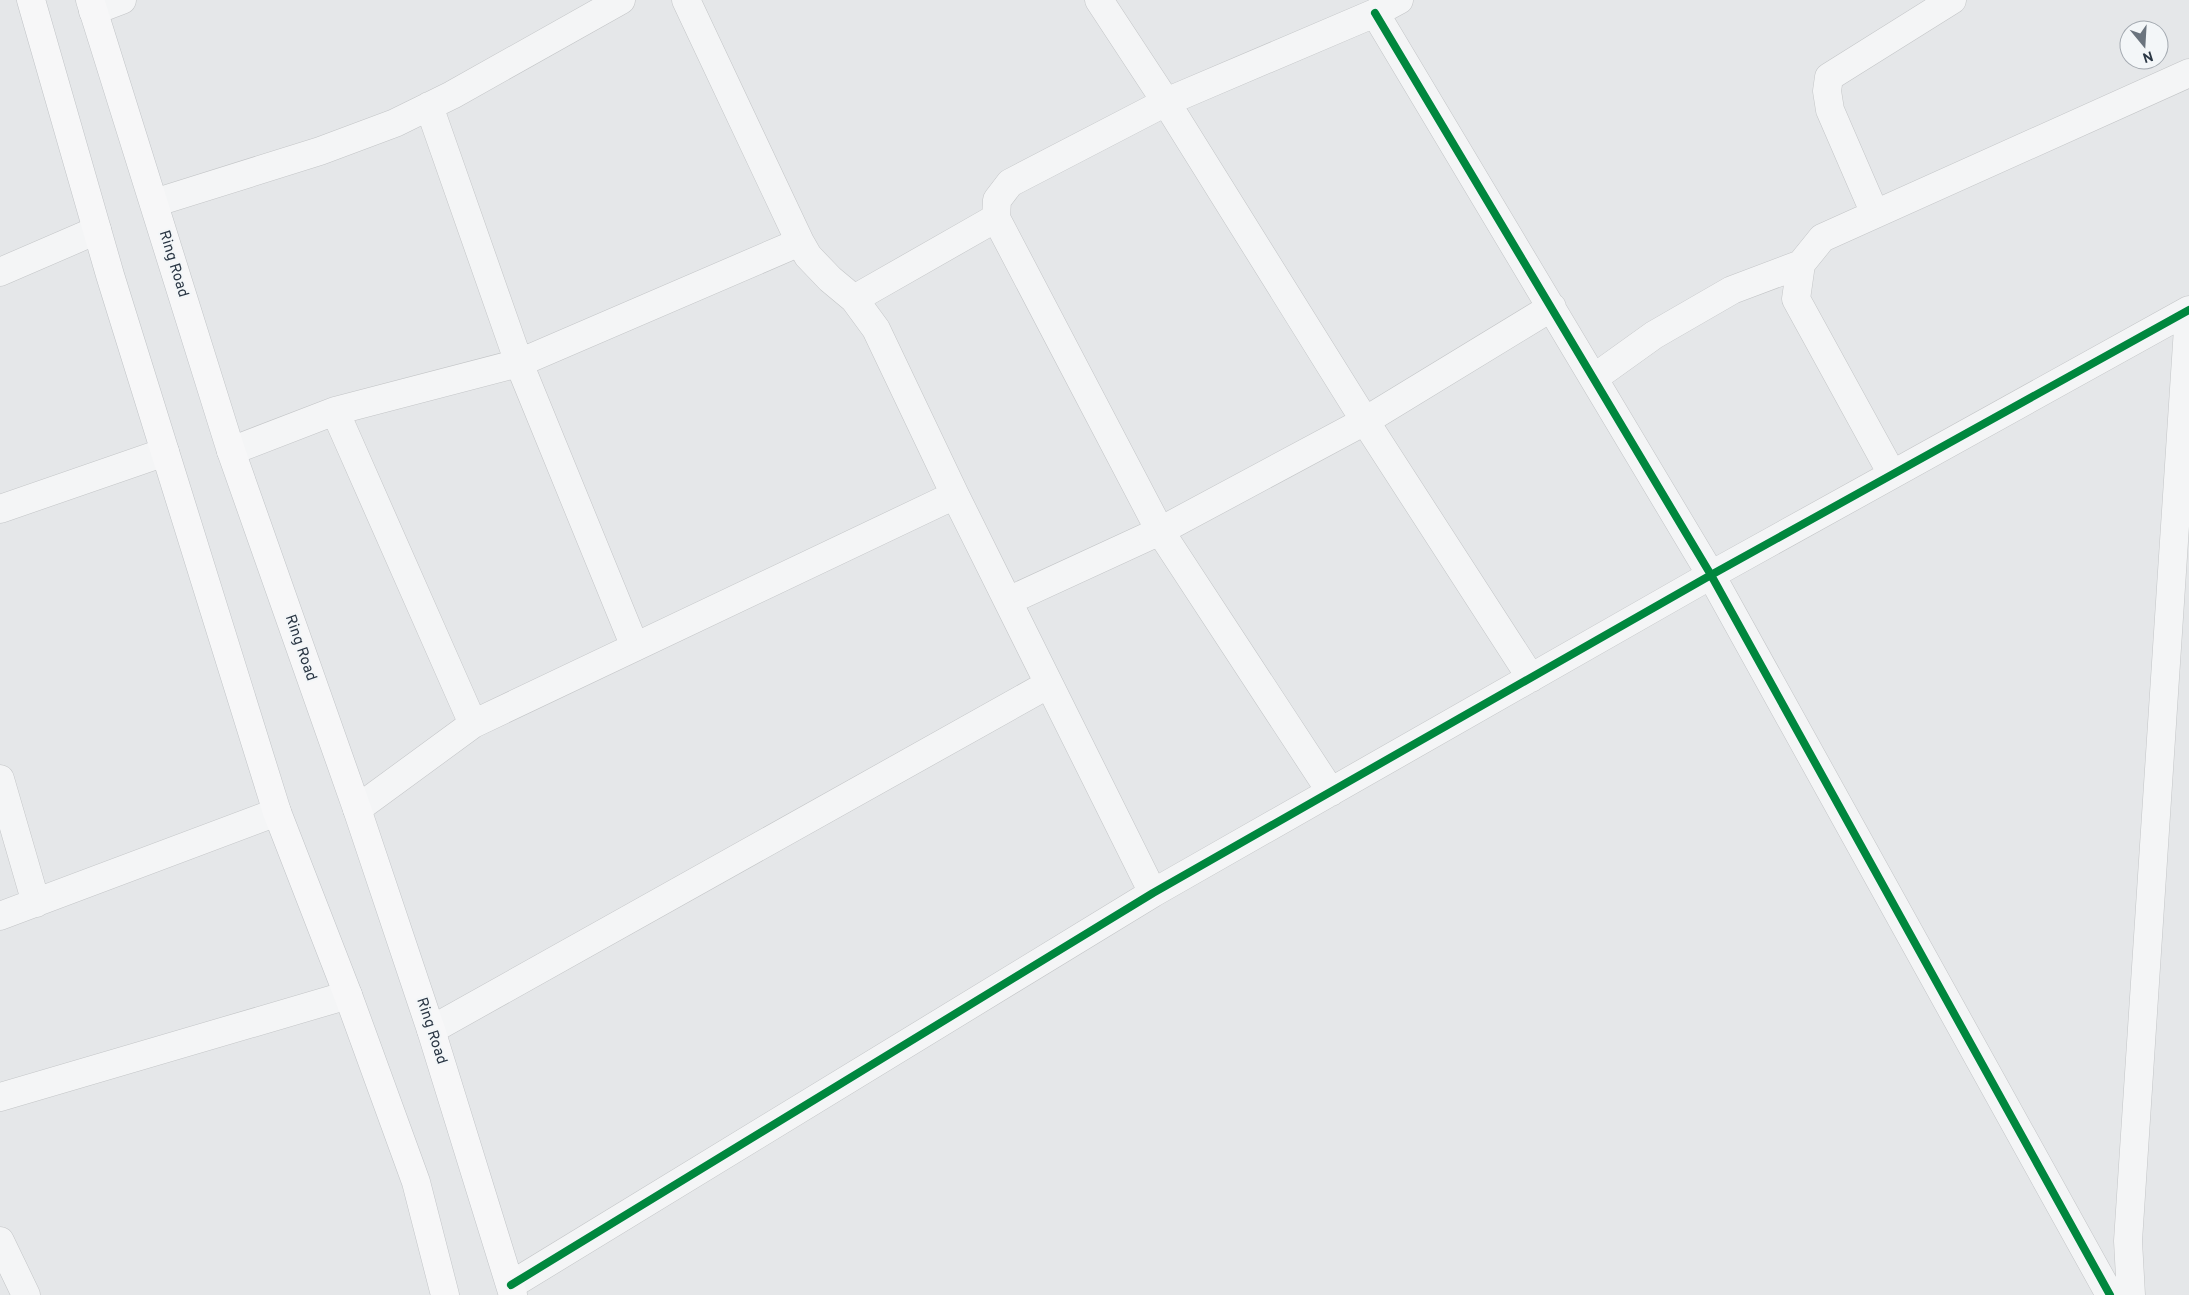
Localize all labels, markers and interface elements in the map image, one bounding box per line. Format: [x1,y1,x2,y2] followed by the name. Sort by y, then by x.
[2119,20,2169,70] north arrow
[2140,46,2155,66] text: N
[154,228,192,300] street label: Ring Road
[280,612,320,684] street label: Ring Road
[411,995,451,1067] street label: Ring Road

